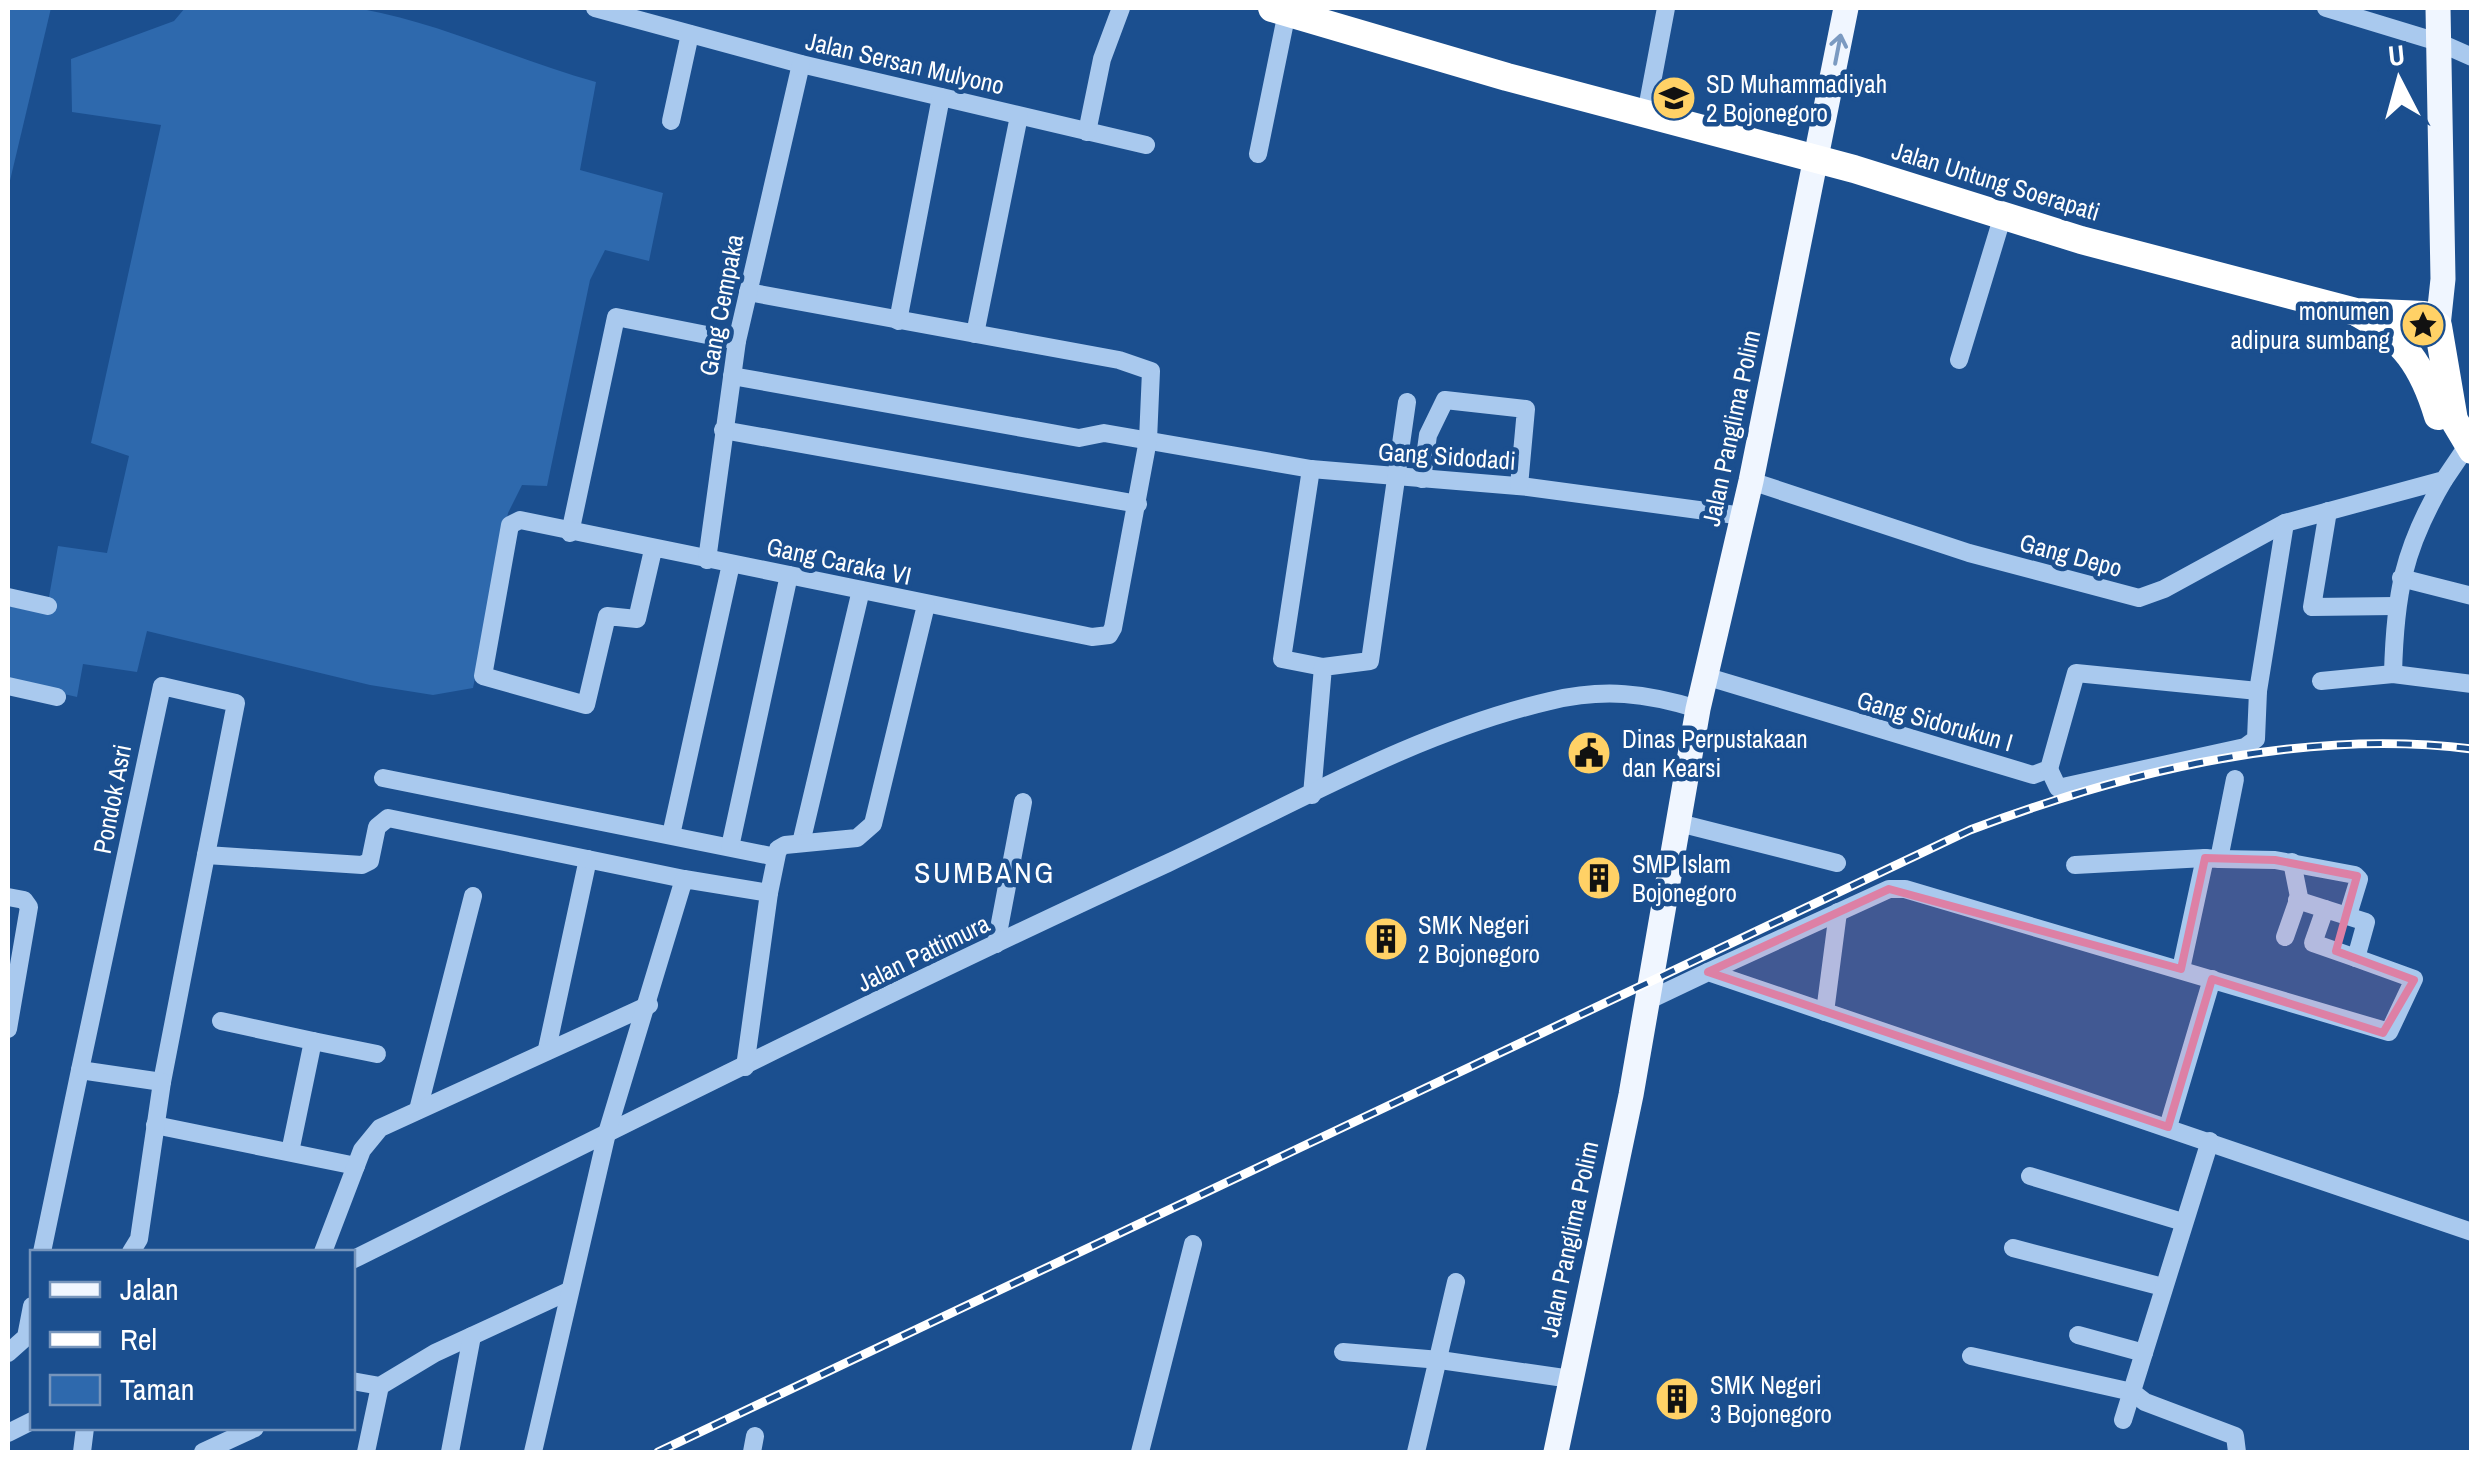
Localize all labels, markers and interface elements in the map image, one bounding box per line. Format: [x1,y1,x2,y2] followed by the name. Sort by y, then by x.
[802,24,1008,102] street label: Jalan Sersan Mulyono
[2349,30,2449,130] north arrow
[1829,33,1848,66] one-way arrow
[2386,35,2407,75] text: U
[1706,67,1887,130] place label: SD Muhammadiyah 2 Bojonegoro
[1651,75,1697,121] school or university icon: SD Muhammadiyah 2 Bojonegoro
[1888,133,2104,229] street label: Jalan Untung Soerapati
[691,231,751,379] street label: Gang Cempaka
[2230,294,2391,357] place label: monumen adipura sumbang
[2400,302,2446,348] place icon: monumen adipura sumbang
[1694,327,1768,529] street label: Jalan Panglima Polim
[1377,434,1517,478] street label: Gang Sidodadi
[2016,525,2126,585] street label: Gang Depo
[764,529,914,593] street label: Gang Caraka VI
[1853,683,2017,759] street label: Gang Sidorukun I
[1622,722,1808,785] place label: Dinas Perpustakaan dan Kearsi
[1566,730,1612,776] public building icon: Dinas Perpustakaan dan Kearsi
[85,741,139,857] street label: Pondok Asri
[1632,847,1737,910] place label: SMP Islam Bojonegoro
[914,852,1056,892] district label: SUMBANG
[1576,855,1622,901] building icon: SMP Islam Bojonegoro
[851,906,996,1000] street label: Jalan Pattimura
[1418,908,1540,971] place label: SMK Negeri 2 Bojonegoro
[1363,916,1409,962] building icon: SMK Negeri 2 Bojonegoro
[1532,1138,1606,1340] street label: Jalan Panglima Polim
[30,1250,355,1430] legend
[120,1269,179,1309] text: Jalan
[120,1319,157,1359] text: Rel
[1710,1368,1832,1431] place label: SMK Negeri 3 Bojonegoro
[120,1369,194,1409] text: Taman
[1654,1376,1700,1422] building icon: SMK Negeri 3 Bojonegoro

